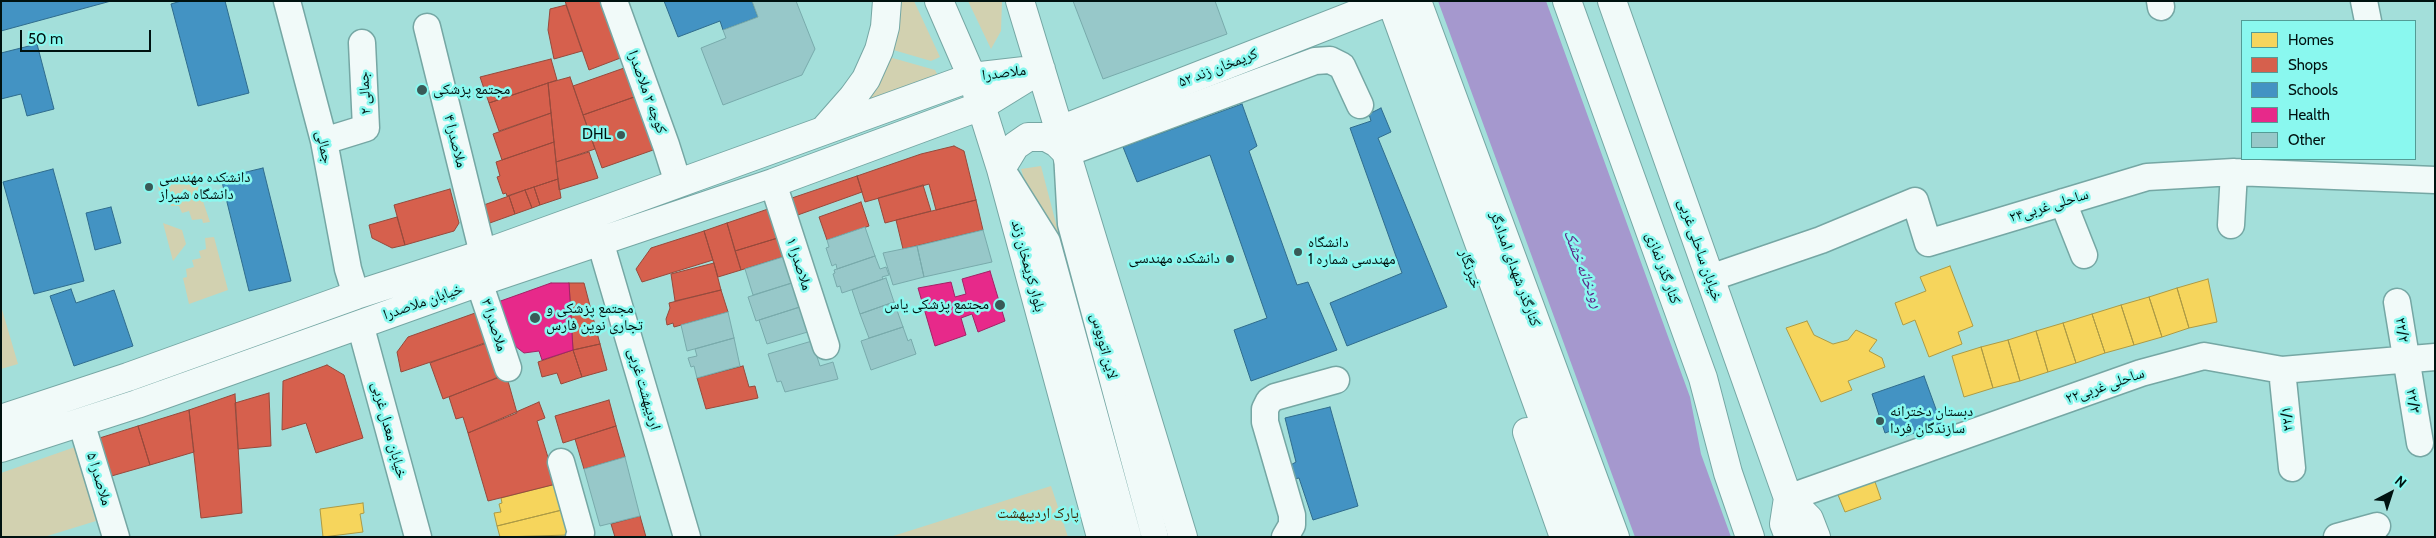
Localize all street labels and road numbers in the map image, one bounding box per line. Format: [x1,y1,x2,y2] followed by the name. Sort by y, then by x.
[1176,45,1260,91] street label: کریمخان زند ۵۲
[624,48,670,136] street label: کوچه ۲ ملاصدرا
[981,61,1027,85] street label: ملاصدرا
[355,71,375,115] street label: ۲ جمالی
[440,112,470,170] street label: ۴ ملاصدرا
[312,129,336,165] street label: جمالی
[2007,185,2091,227] street label: ساحلی غربی۲۴
[1674,196,1726,304] street label: خیابان ساحلی غربی
[1486,209,1544,329] street label: کنارگذر شهدای امدادگر
[1007,218,1049,314] street label: بلوار کریمخان زند
[1642,230,1684,306] street label: کنار گذر نمازی
[782,235,816,293] street label: ۱ ملاصدرا
[1455,247,1485,291] street label: خبرنگار
[381,280,465,324] street label: خیابان ملاصدرا
[477,296,511,354] street label: ۳ ملاصدرا
[1087,311,1121,381] street label: لاین اتوبوس
[2391,316,2413,344] street label: ۲۲/۲
[624,346,664,432] street label: اردیبهشت غربی
[2063,364,2147,408] street label: ساحلی غربی۲۲
[367,380,411,480] street label: خیابان معدل غربی
[2402,387,2424,415] street label: ۲۲/۳
[2277,406,2297,432] street label: ۲۲/۱
[82,450,116,508] street label: ۵ ملاصدرا

